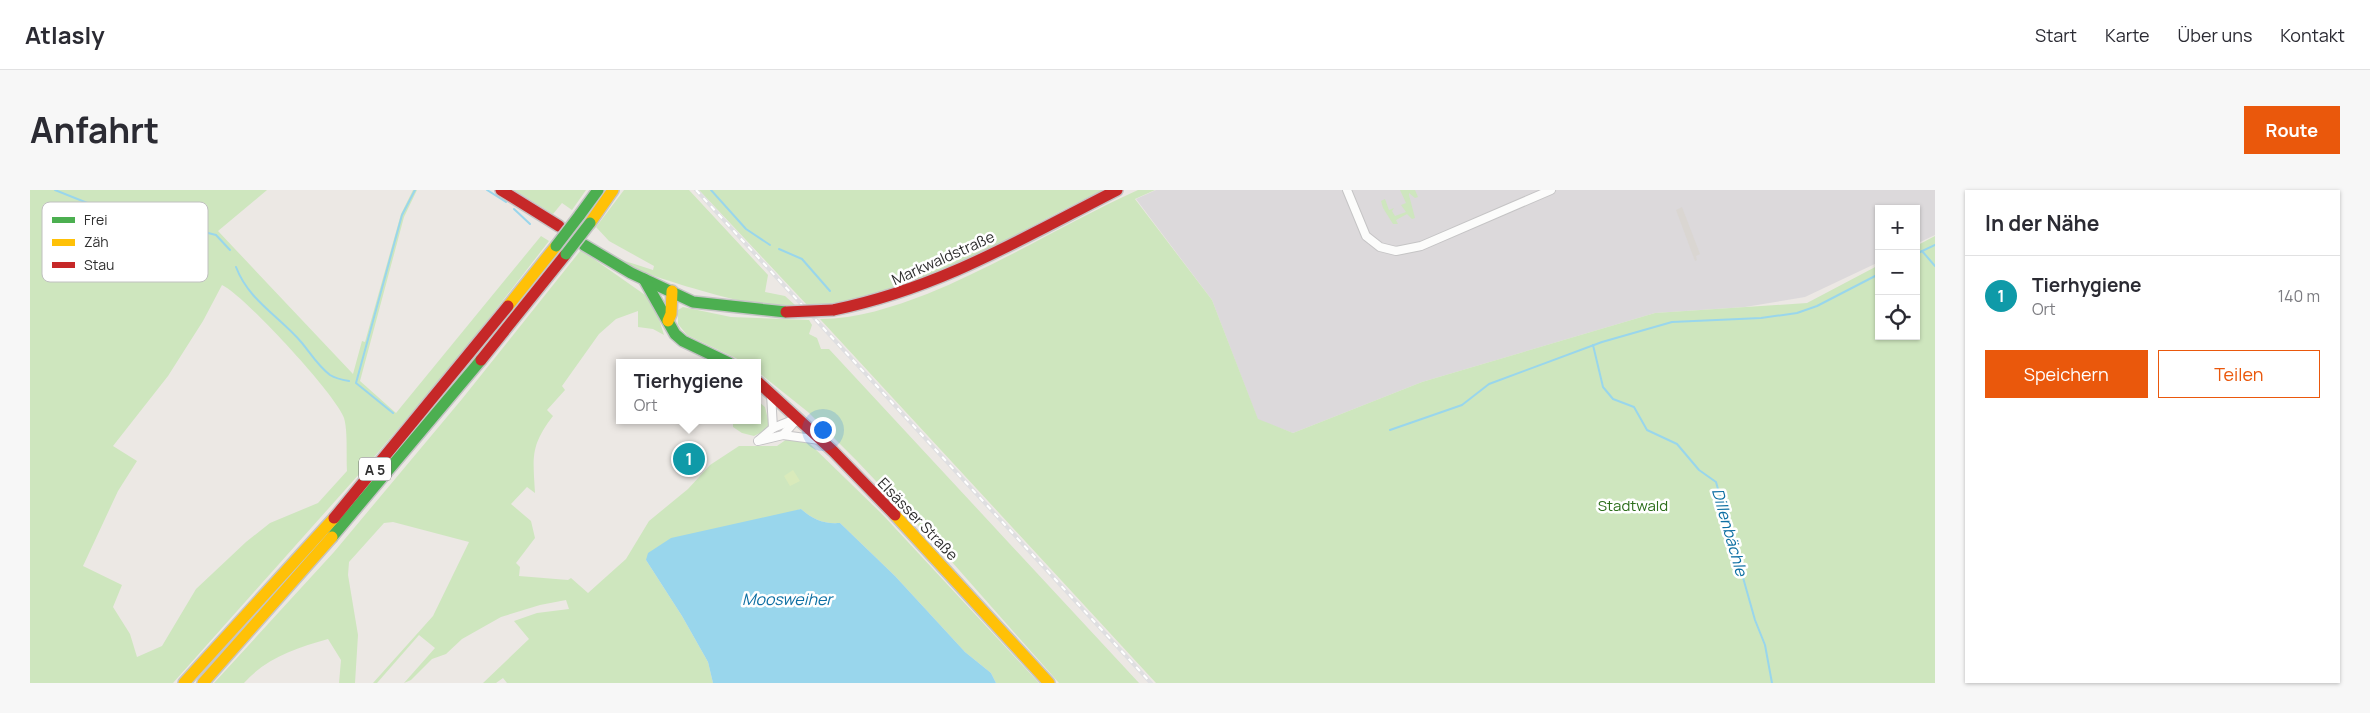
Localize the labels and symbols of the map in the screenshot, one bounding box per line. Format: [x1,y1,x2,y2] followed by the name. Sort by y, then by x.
[42,202,208,282] legend
[84,210,107,229] text: Frei
[888,226,998,290] street label: Markwaldstraße
[84,232,109,251] text: Zäh
[84,255,114,274] text: Stau
[810,417,836,443] your location
[673,440,705,478] pin: 1
[359,458,391,480] road number: A 5
[873,473,963,565] street label: Elsässer Straße
[1707,486,1753,580] water label: Dillenbächle
[1598,495,1668,516] park label: Stadtwald
[742,588,834,610] water label: Moosweiher

